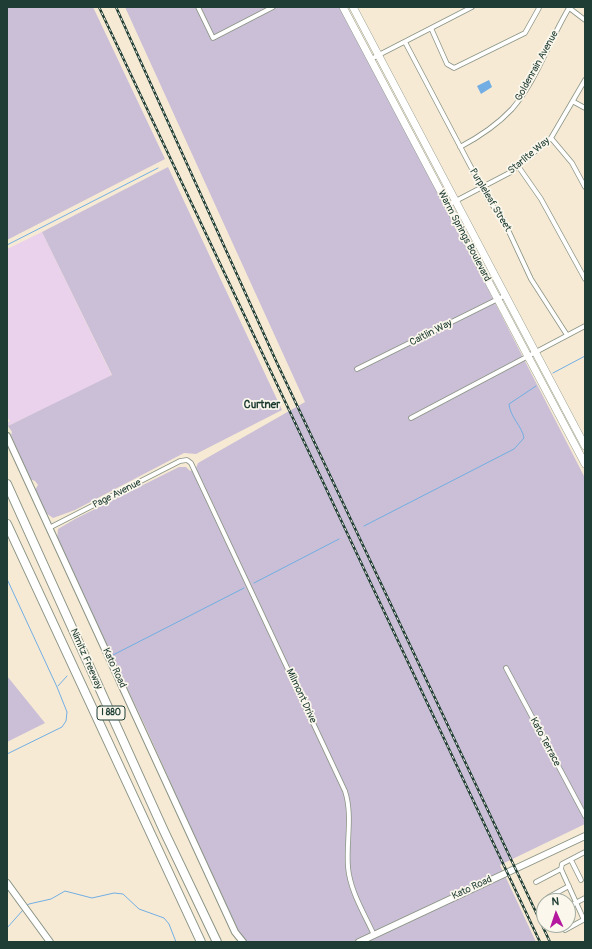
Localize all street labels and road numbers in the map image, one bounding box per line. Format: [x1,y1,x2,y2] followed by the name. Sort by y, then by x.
[513,29,561,103] street label: Goldenrain Avenue
[506,135,552,177] street label: Starlite Way
[466,166,514,234] street label: Purpleleaf Street
[435,188,493,284] street label: Warm Springs Boulevard
[408,317,454,349] street label: Caitlin Way
[91,477,143,511] street label: Page Avenue
[67,627,105,691] street label: Nimitz Freeway
[100,646,128,690] street label: Kato Road
[283,667,319,725] street label: Milmont Drive
[97,706,125,720] road number: I 880
[527,716,563,768] street label: Kato Terrace
[450,874,494,902] street label: Kato Road

